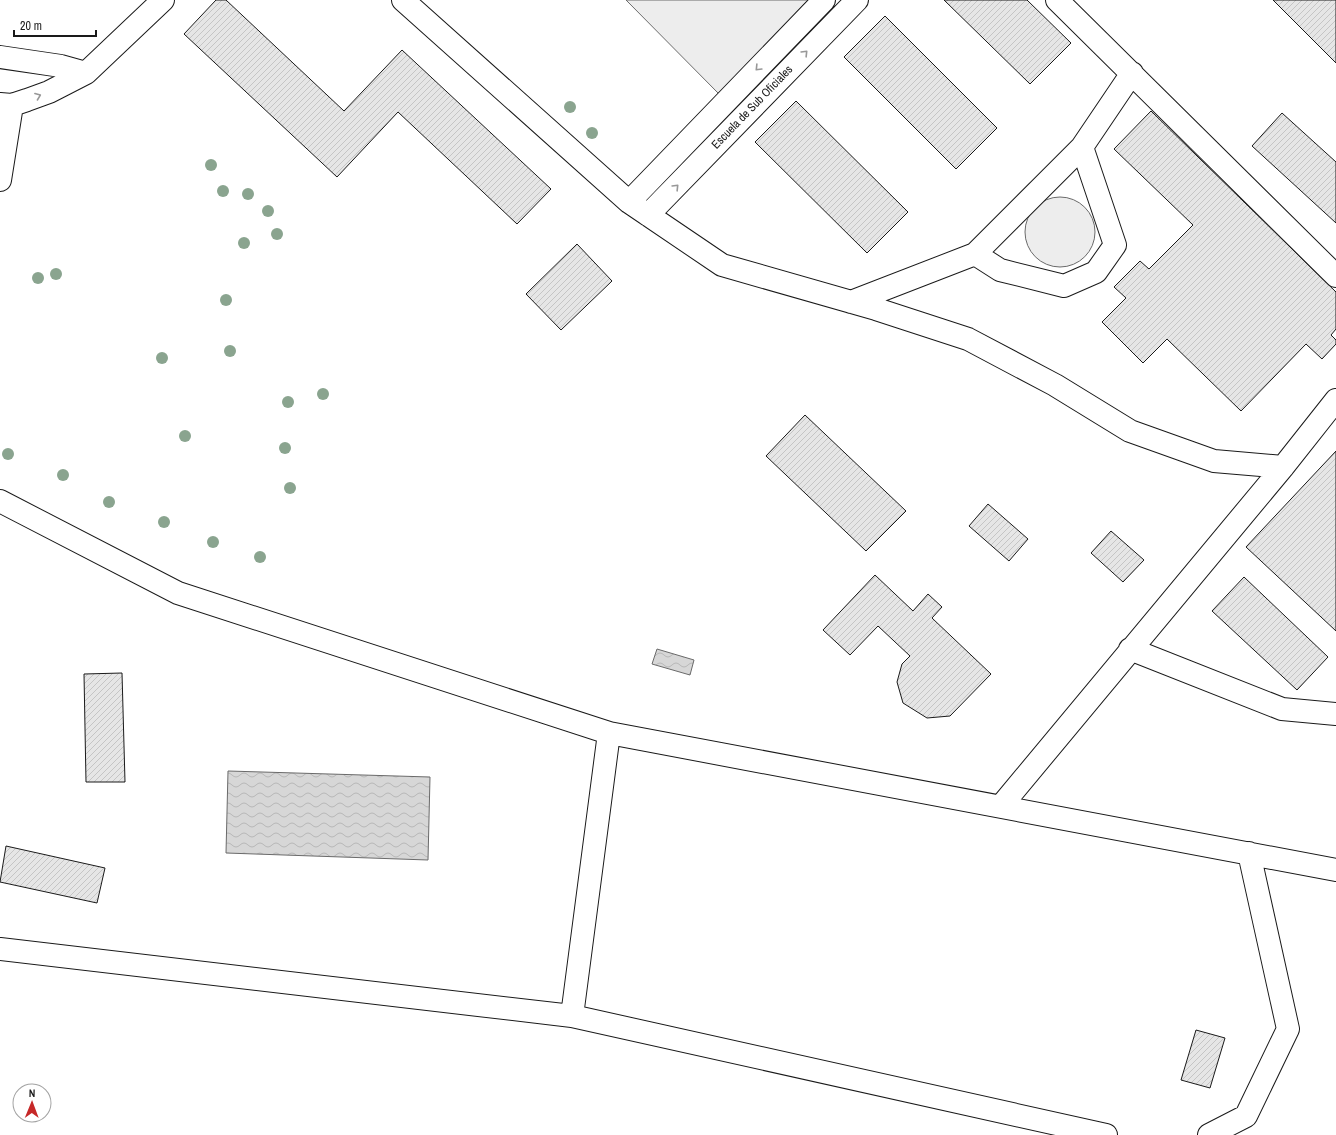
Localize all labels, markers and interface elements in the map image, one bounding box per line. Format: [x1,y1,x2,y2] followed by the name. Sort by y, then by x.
[14,12,96,38] scale bar
[20,18,42,34] text: 20 m
[800,50,808,58] one-way arrow
[708,62,796,152] street label: Escuela de Sub Oficiales
[755,63,763,71] one-way arrow
[34,93,41,101] one-way arrow
[671,184,678,192] one-way arrow
[12,1083,52,1123] north arrow
[29,1086,36,1100] text: N

